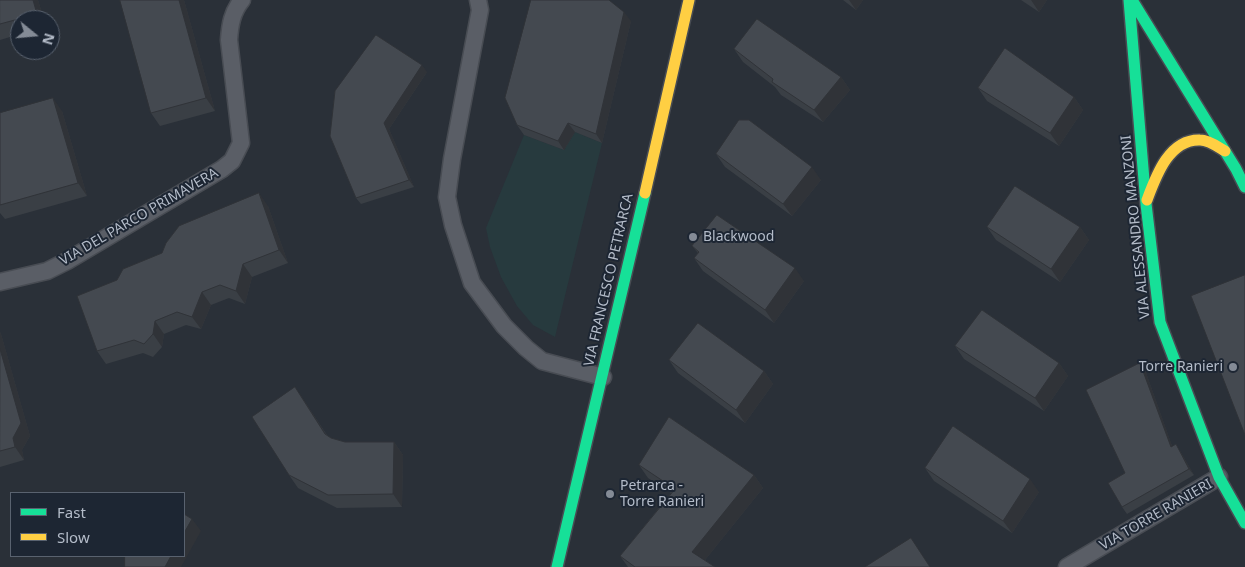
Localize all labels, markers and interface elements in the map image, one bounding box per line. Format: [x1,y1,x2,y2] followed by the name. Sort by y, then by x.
[10,10,60,60] north arrow
[38,31,60,47] text: N
[1118,134,1154,320] street label: VIA ALESSANDRO MANZONI
[57,165,221,269] street label: VIA DEL PARCO PRIMAVERA
[581,192,637,368] street label: VIA FRANCESCO PETRARCA
[703,229,774,245] place label: Blackwood
[687,231,699,243] marker: Blackwood
[1139,359,1223,375] place label: Torre Ranieri
[1227,361,1239,373] marker: Torre Ranieri
[1097,476,1215,554] street label: VIA TORRE RANIERI
[620,478,704,511] place label: Petrarca - Torre Ranieri
[604,488,616,500] marker: Petrarca - Torre Ranieri
[10,492,185,557] legend
[57,502,86,522] text: Fast
[57,527,90,547] text: Slow

